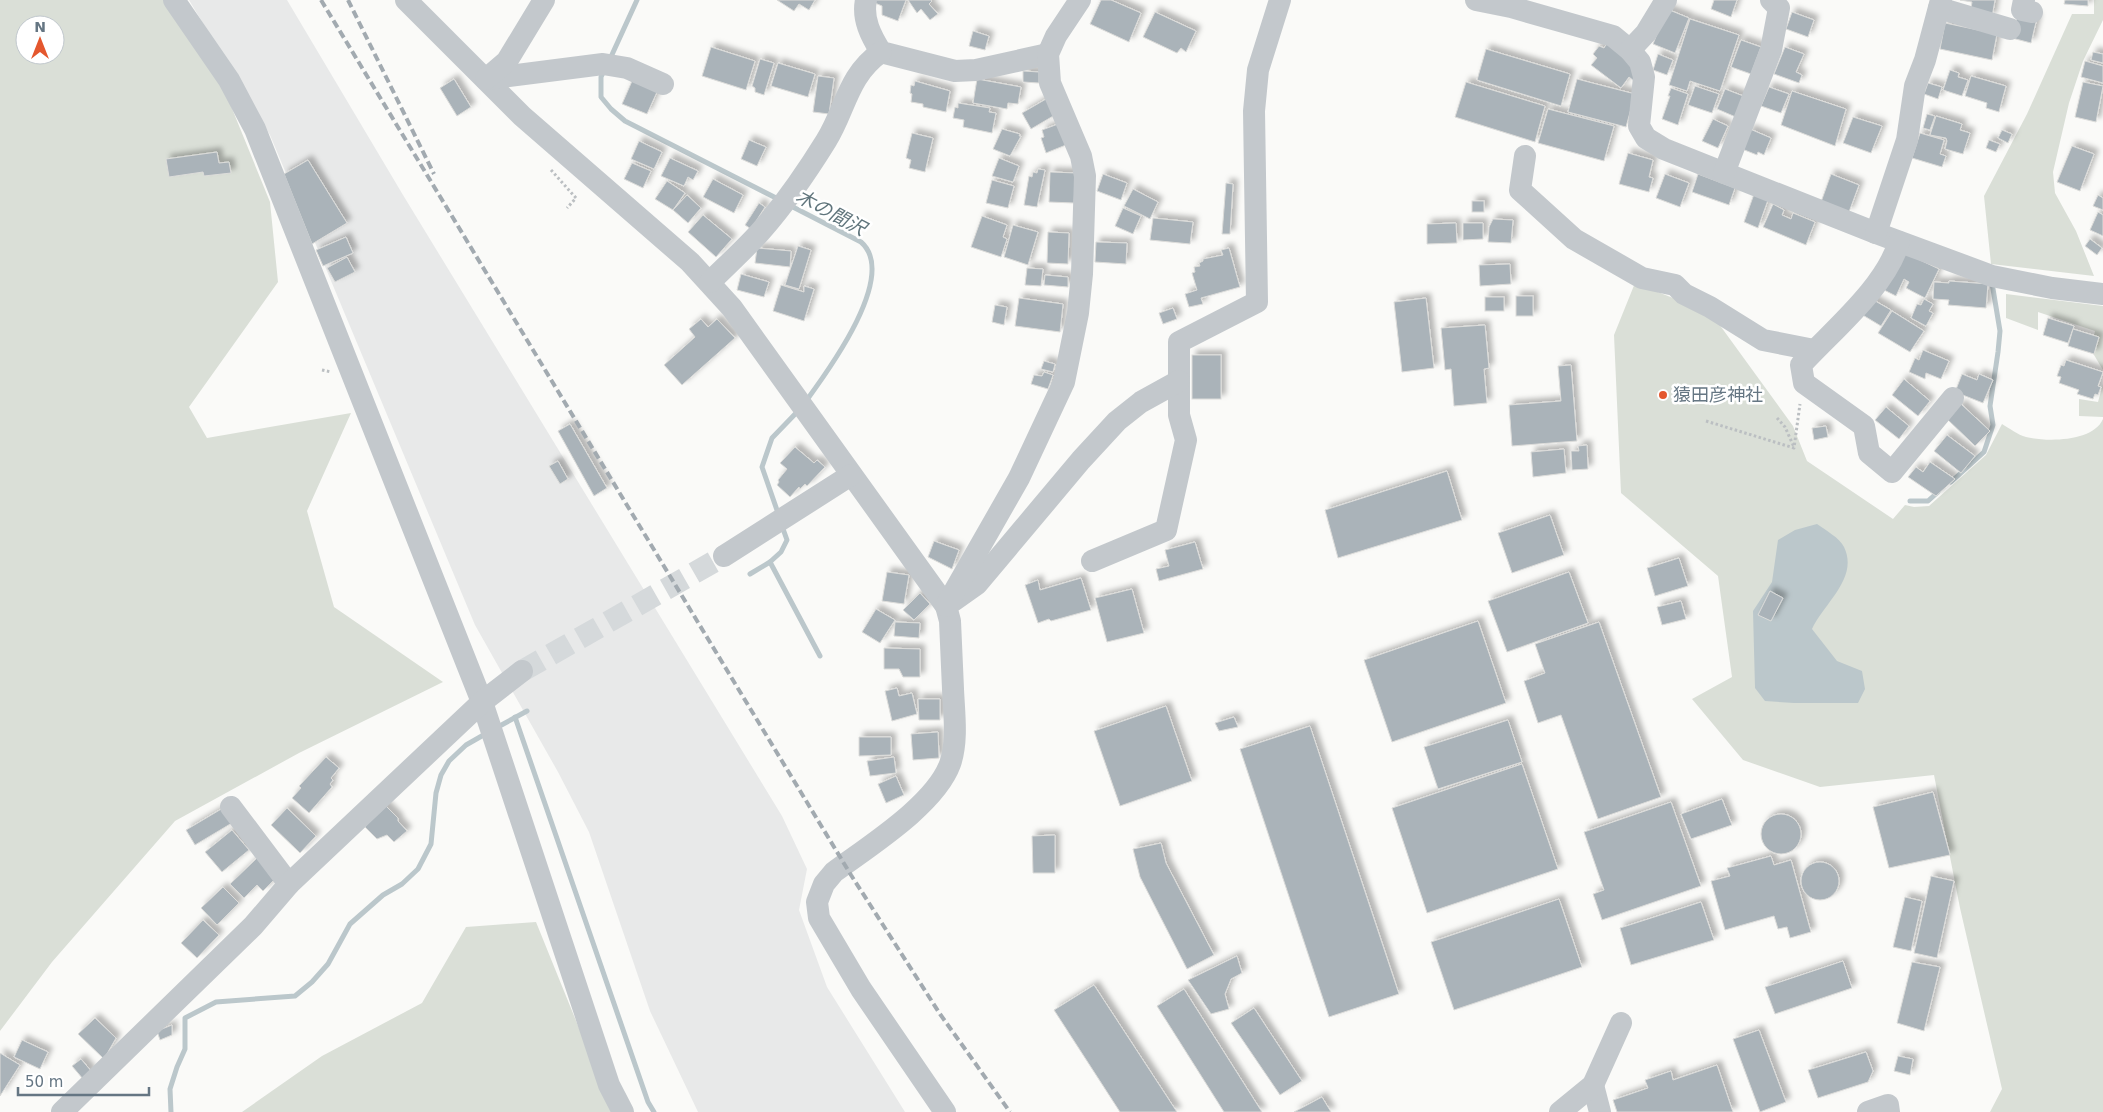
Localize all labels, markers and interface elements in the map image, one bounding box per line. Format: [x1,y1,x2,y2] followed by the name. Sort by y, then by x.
[15,15,65,65] north arrow
[34,19,46,35] text: N
[792,184,872,241] water label: 木の間沢
[1673,384,1763,405] place label: 猿田彦神社
[1657,389,1669,401] marker: 猿田彦神社
[18,1064,149,1096] scale bar
[25,1073,63,1091] text: 50 m

